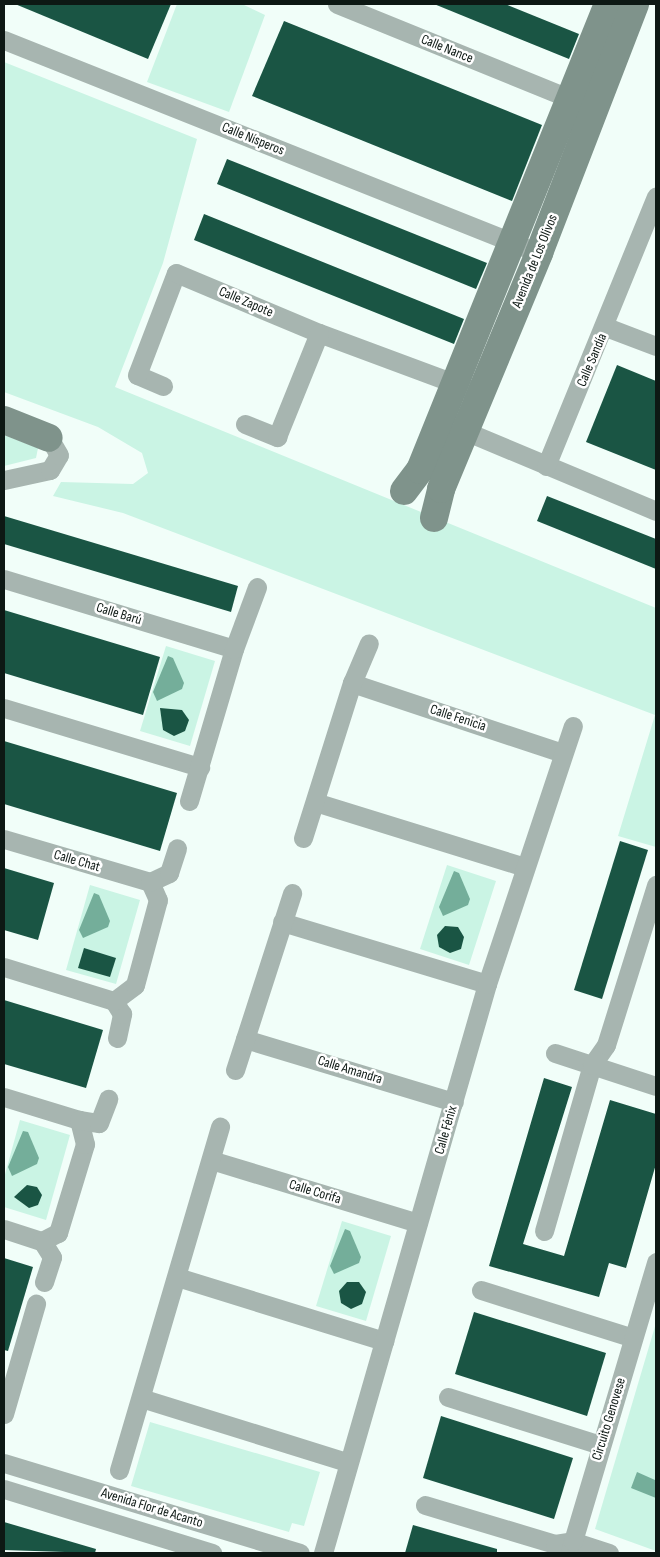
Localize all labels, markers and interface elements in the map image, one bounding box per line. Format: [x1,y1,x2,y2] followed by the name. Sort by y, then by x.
[418,31,476,67] street label: Calle Nance
[219,119,287,159] street label: Calle Nísperos
[509,212,561,310] street label: Avenida de Los Olivos
[216,283,276,321] street label: Calle Zapote
[573,331,611,389] street label: Calle Sandía
[94,599,144,629] street label: Calle Barú
[428,701,488,735] street label: Calle Fenicia
[52,846,102,876] street label: Calle Chat
[316,1052,384,1088] street label: Calle Amandra
[431,1104,461,1156] street label: Calle Fénix
[287,1176,343,1208] street label: Calle Corifa
[588,1376,630,1462] street label: Circuito Genovese
[99,1485,205,1531] street label: Avenida Flor de Acanto

